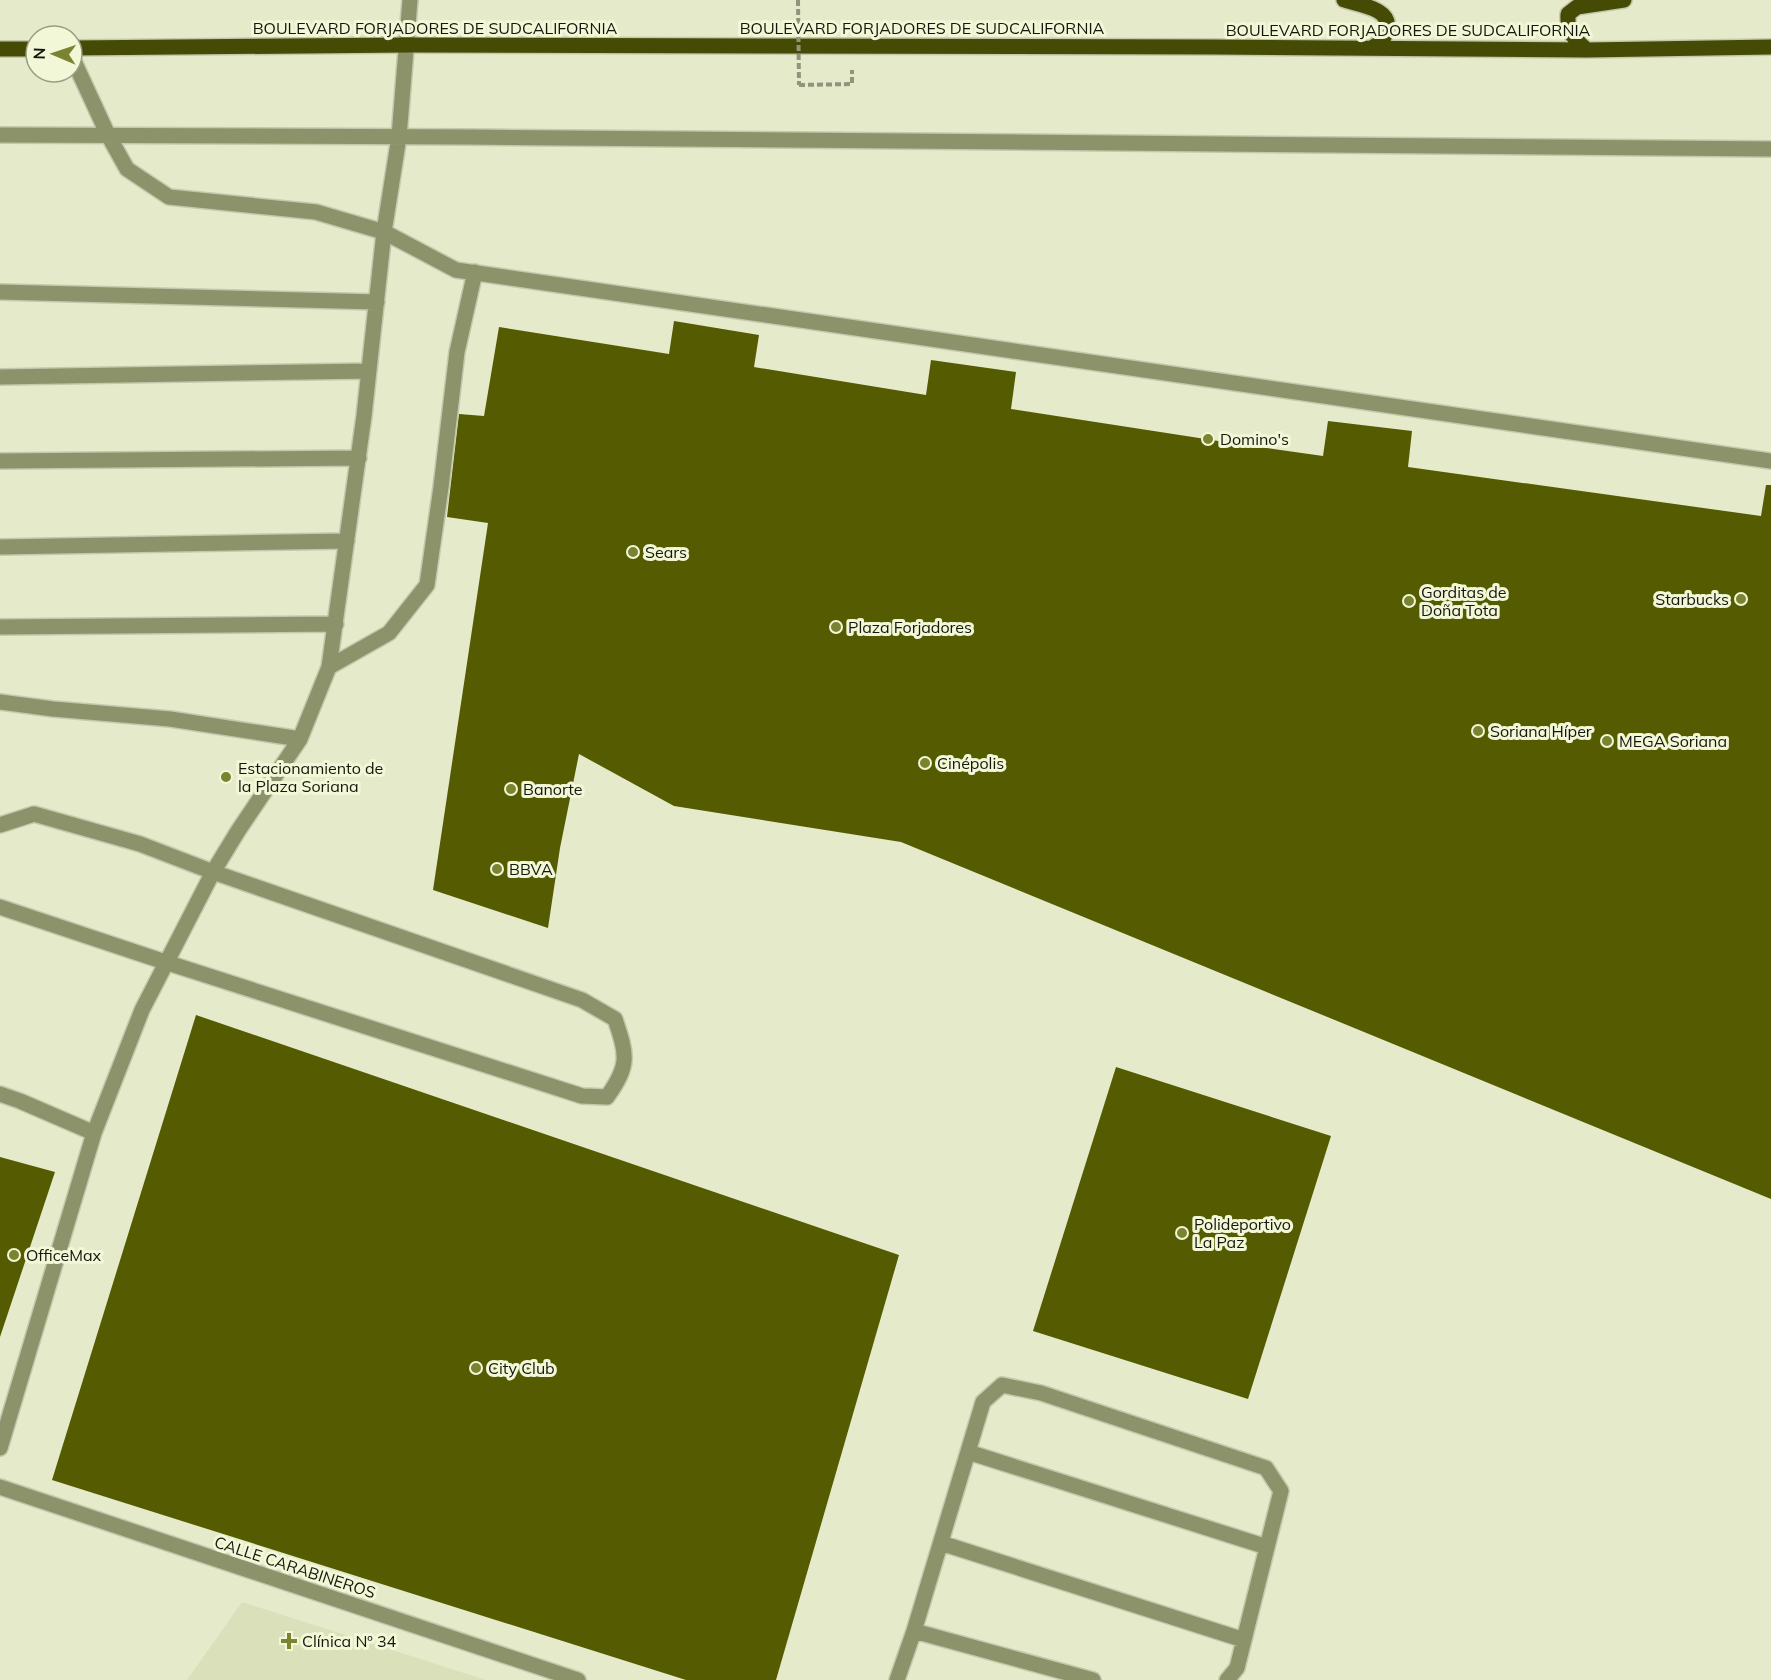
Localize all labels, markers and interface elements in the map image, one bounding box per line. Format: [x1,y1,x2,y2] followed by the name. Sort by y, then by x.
[253,18,618,38] street label: BOULEVARD FORJADORES DE SUDCALIFORNIA
[740,18,1105,38] street label: BOULEVARD FORJADORES DE SUDCALIFORNIA
[1226,20,1591,40] street label: BOULEVARD FORJADORES DE SUDCALIFORNIA
[24,24,84,84] north arrow
[29,47,49,60] text: N
[1220,429,1289,449] place label: Domino's
[1201,432,1215,446] marker: Domino's
[645,542,687,562] place label: Sears
[626,545,640,559] marker: Sears
[1421,582,1507,620] place label: Gorditas de Doña Tota
[1655,589,1729,609] place label: Starbucks
[1734,592,1748,606] marker: Starbucks
[1402,594,1416,608] marker: Gorditas de Doña Tota
[848,617,972,637] place label: Plaza Forjadores
[829,620,843,634] marker: Plaza Forjadores
[1490,721,1592,741] place label: Soriana Híper
[1471,724,1485,738] marker: Soriana Híper
[1619,731,1727,751] place label: MEGA Soriana
[1600,734,1614,748] marker: MEGA Soriana
[937,753,1004,773] place label: Cinépolis
[918,756,932,770] marker: Cinépolis
[238,758,383,796] place label: Estacionamiento de la Plaza Soriana
[219,770,233,784] marker: Estacionamiento de la Plaza Soriana
[523,779,582,799] place label: Banorte
[504,782,518,796] marker: Banorte
[509,859,553,879] place label: BBVA
[490,862,504,876] marker: BBVA
[1194,1214,1291,1252] place label: Polideportivo La Paz
[1175,1226,1189,1240] marker: Polideportivo La Paz
[26,1245,101,1265] place label: OfficeMax
[7,1248,21,1262] marker: OfficeMax
[488,1358,555,1378] place label: City Club
[469,1361,483,1375] marker: City Club
[212,1531,378,1603] street label: CALLE CARABINEROS
[302,1631,397,1651] place label: Clínica Nº 34
[280,1632,298,1650] marker: Clínica Nº 34

